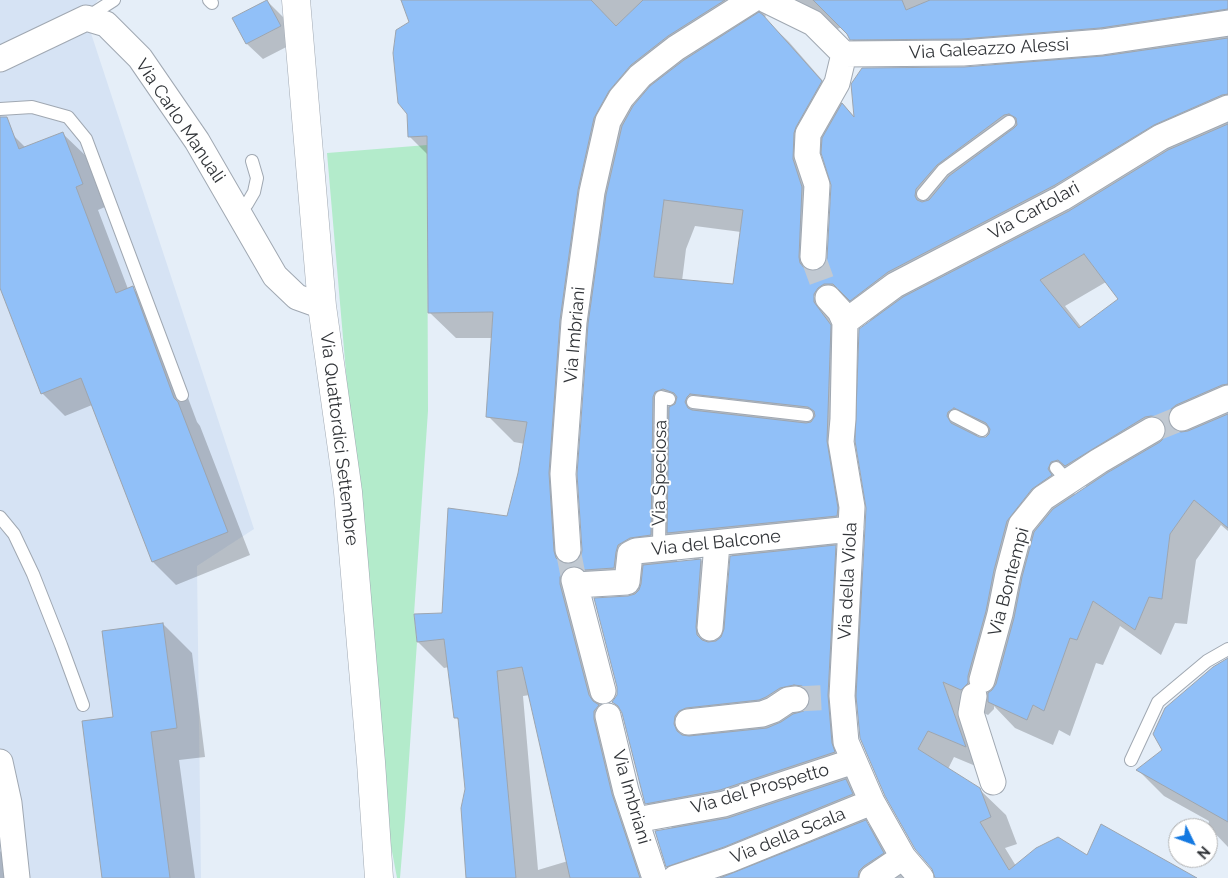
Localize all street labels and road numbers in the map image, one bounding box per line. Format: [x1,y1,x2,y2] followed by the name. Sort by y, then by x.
[908,34,1070,64] street label: Via Galeazzo Alessi
[131,55,229,187] street label: Via Carlo Manuali
[985,177,1083,245] street label: Via Cartolari
[560,286,590,384] street label: Via Imbriani
[315,331,363,547] street label: Via Quattordici Settembre
[648,420,672,526] street label: Via Speciosa
[834,521,862,641] street label: Via della Viola
[650,525,782,561] street label: Via del Balcone
[984,525,1034,639] street label: Via Bontempi
[607,747,655,847] street label: Via Imbriani
[688,759,832,819] street label: Via del Prospetto
[727,803,849,869] street label: Via della Scala

